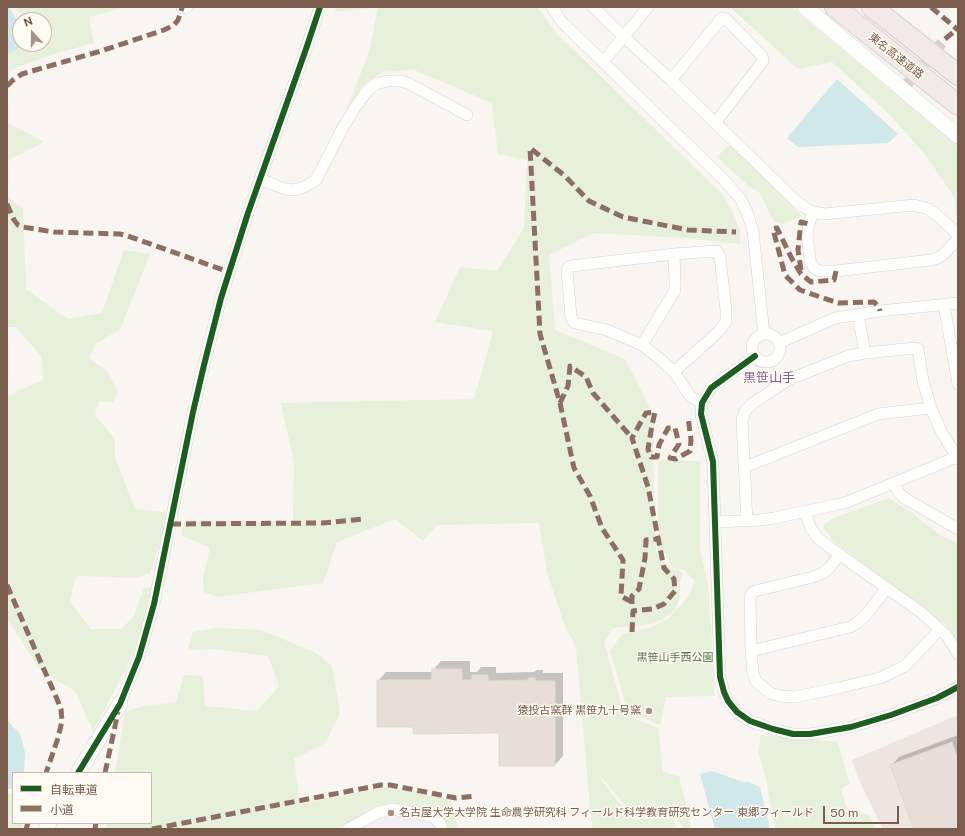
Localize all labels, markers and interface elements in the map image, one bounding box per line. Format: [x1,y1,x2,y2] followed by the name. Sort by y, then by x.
[12,12,52,52] north arrow
[22,15,34,29] text: N
[866,30,926,82] street label: 東名高速道路
[743,370,795,386] district label: 黒笹山手
[637,651,713,665] park label: 黒笹山手西公園
[517,704,641,718] place label: 猿投古窯群 黒笹九十号窯
[644,706,654,716] marker: 猿投古窯群 黒笹九十号窯
[12,772,152,824] legend
[50,783,98,797] text: 自転車道
[825,798,901,824] scale bar
[50,803,74,817] text: 小道
[399,806,814,820] place label: 名古屋大学大学院 生命農学研究科 フィールド科学教育研究センター 東郷フィールド
[830,806,858,820] text: 50 m
[386,808,396,818] marker: 名古屋大学大学院 生命農学研究科 フィールド科学教育研究センター 東郷フィールド

